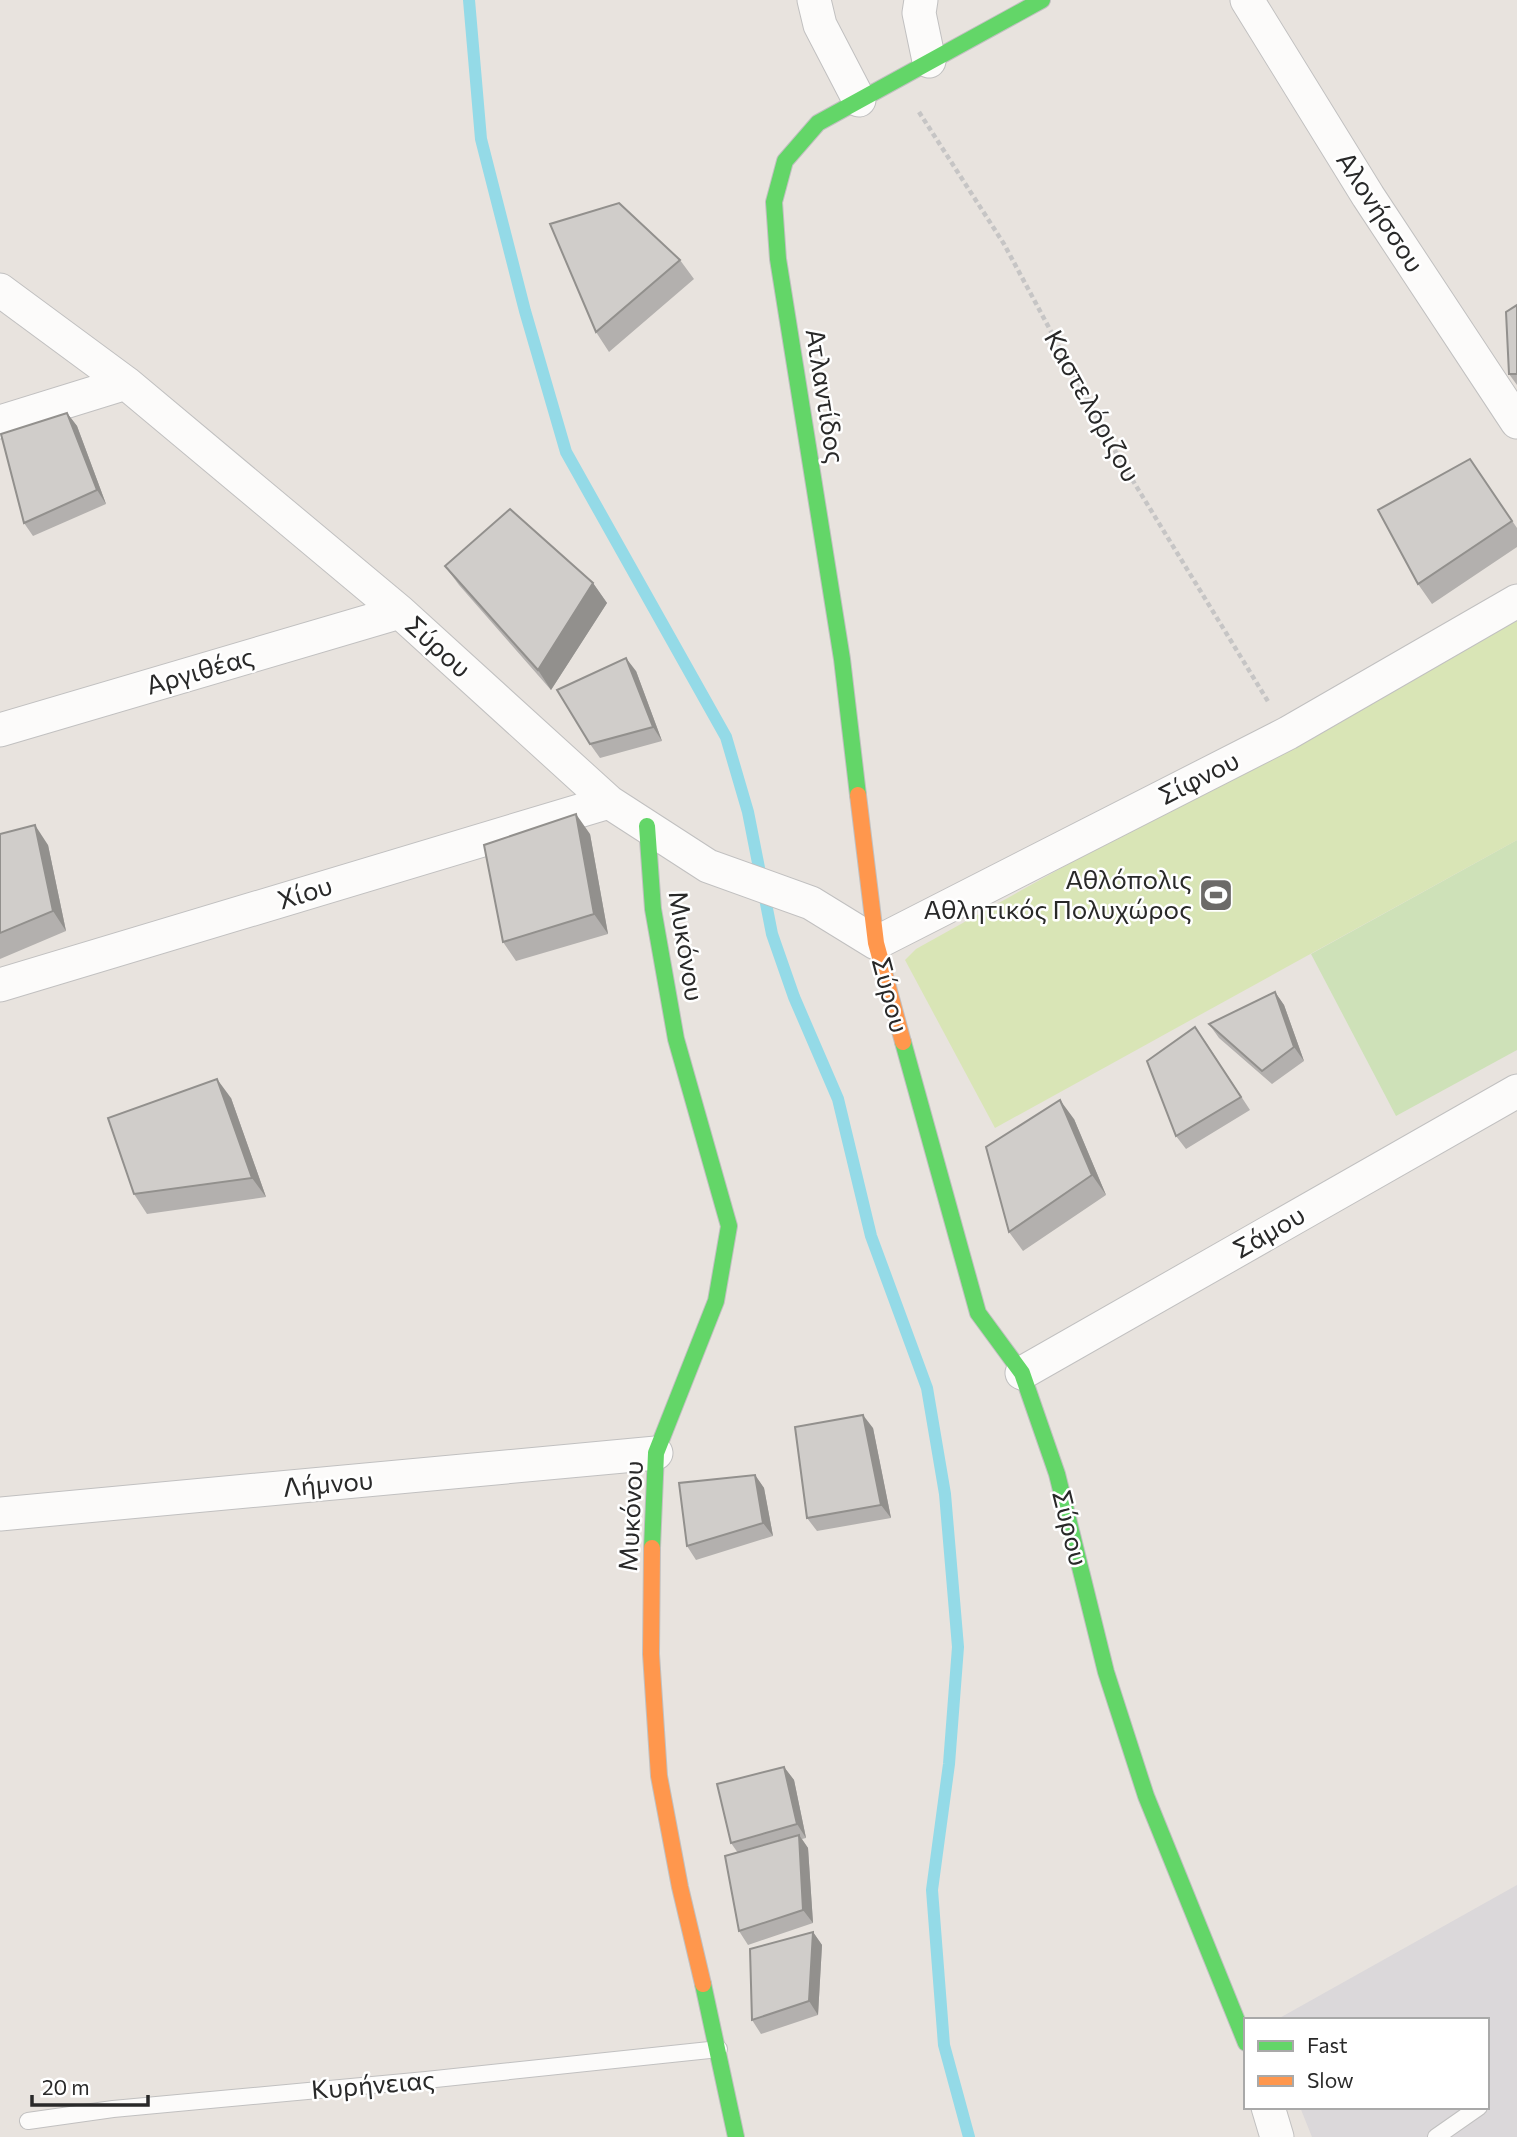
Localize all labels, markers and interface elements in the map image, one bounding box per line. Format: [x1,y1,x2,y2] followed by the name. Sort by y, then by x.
[1331,145,1432,277] street label: Αλονήσσου
[1039,324,1148,486] street label: Καστελόριζου
[801,326,852,465] street label: Ατλαντίδος
[400,609,478,683] street label: Σύρου
[142,639,257,700] street label: Αργιθέας
[1153,743,1244,810] street label: Σίφνου
[924,863,1192,924] place label: Αθλόπολις Αθλητικός Πολυχώρος
[274,869,336,914] street label: Χίου
[1197,876,1235,914] sports icon: Αθλόπολις Αθλητικός Πολυχώρος
[663,889,711,1003] street label: Μυκόνου
[867,954,916,1036] street label: Σύρου
[1227,1198,1310,1263] street label: Σάμου
[611,1460,648,1572] street label: Μυκόνου
[281,1463,374,1502] street label: Λήμνου
[1047,1487,1096,1569] street label: Σύρου
[1244,2018,1489,2109] legend
[1307,2032,1348,2057] text: Fast
[310,2063,436,2104] street label: Κυρήνειας
[32,2064,147,2108] scale bar
[1307,2067,1354,2092] text: Slow
[42,2074,90,2099] text: 20 m

